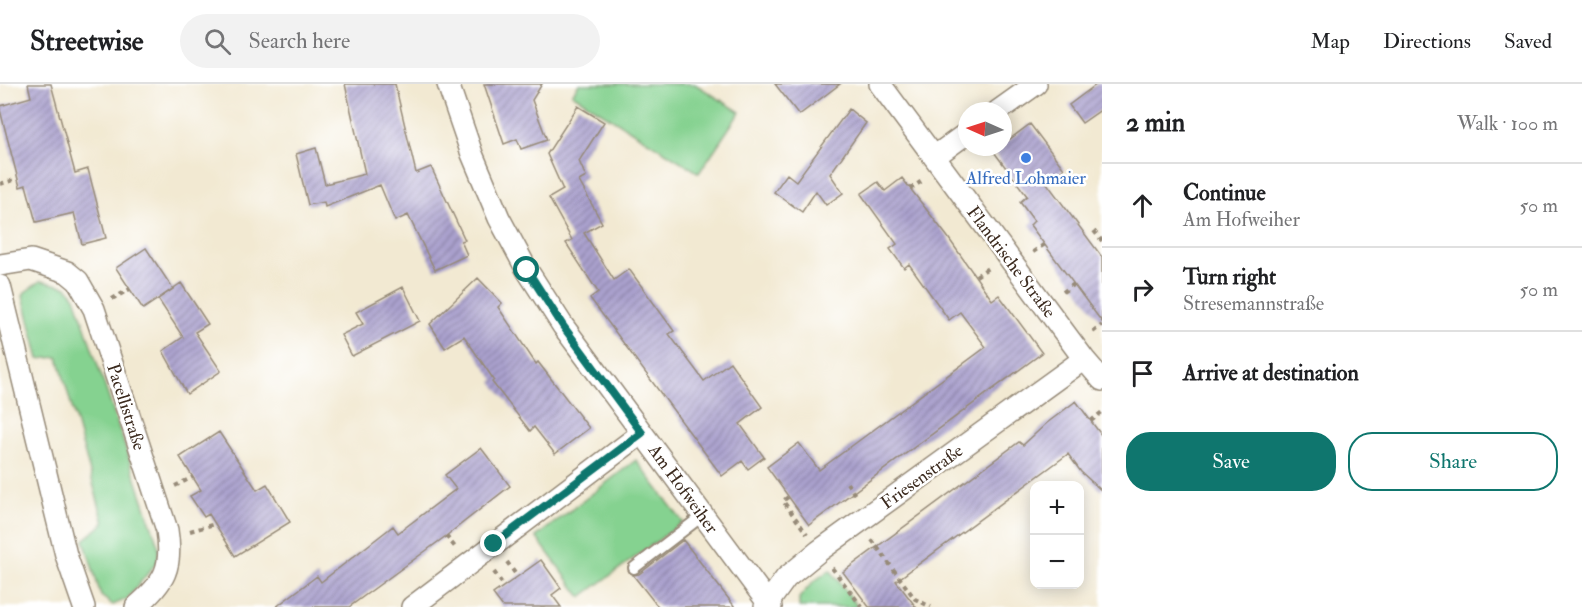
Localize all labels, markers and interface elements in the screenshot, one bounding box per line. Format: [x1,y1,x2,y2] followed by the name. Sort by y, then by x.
[180,14,600,68] search box
[30,24,144,59] text: Streetwise
[201,25,234,58] icon: search
[249,27,350,55] text: Search here
[1310,28,1350,55] text: Map
[1383,28,1471,55] text: Directions
[1504,28,1552,55] text: Saved
[958,102,1012,156] north arrow
[1126,107,1185,139] text: 2 min
[1457,111,1558,136] text: Walk · 100 m
[1019,151,1033,165] marker: Alfred Lohmaier
[965,167,1086,190] place label: Alfred Lohmaier
[1183,179,1266,207] text: Continue
[1126,189,1159,222] icon: ahead
[1519,193,1558,218] text: 50 m
[961,201,1061,323] street label: Flandrische Straße
[1183,207,1300,232] text: Am Hofweiher
[513,256,539,282] route start
[1183,263,1276,291] text: Turn right
[1126,273,1159,306] icon: right
[1519,277,1558,302] text: 50 m
[1183,291,1324,316] text: Stresemannstraße
[1126,357,1159,390] icon: arrive
[1183,359,1359,387] text: Arrive at destination
[101,361,151,454] street label: Pacellistraße
[1126,432,1336,491] button: Save
[1348,432,1558,491] button: Share
[642,439,723,539] street label: Am Hofweiher
[876,439,968,515] street label: Friesenstraße
[1030,481,1084,589] map controls
[1030,481,1084,535] button: +
[480,530,506,556] route end
[1030,535,1084,589] button: −

